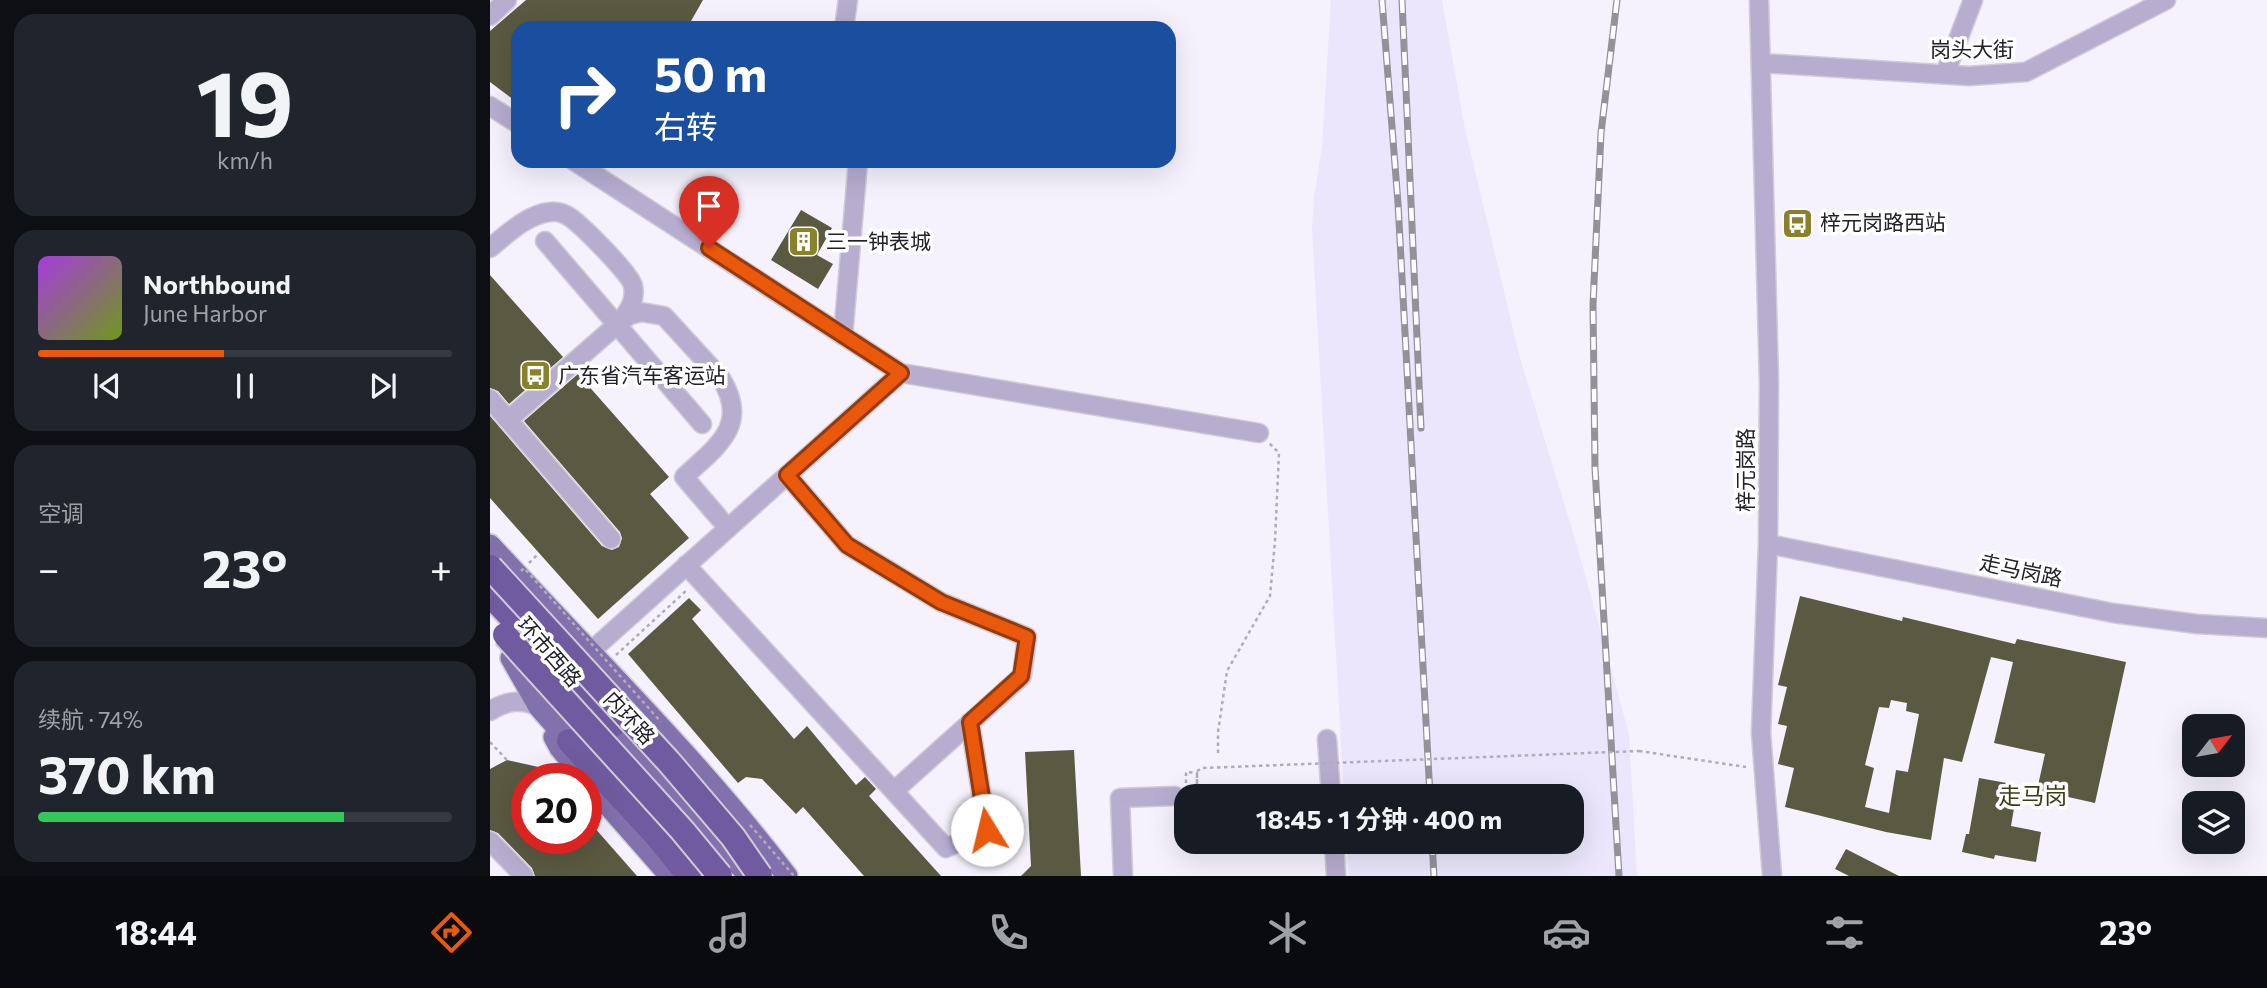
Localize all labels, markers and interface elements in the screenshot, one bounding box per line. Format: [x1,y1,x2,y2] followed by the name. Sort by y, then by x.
[1930,36,2014,61] street label: 岗头大街
[654,42,767,102] text: 50 m
[196,44,294,156] text: 19
[539,49,630,140] icon: right
[654,106,718,146] text: 右转
[217,146,273,174] text: km/h
[679,176,739,248] pin
[690,187,728,225] icon: arrive
[1780,206,1814,240] bus stop icon: 梓元岗路西站
[1820,209,1946,234] place label: 梓元岗路西站
[786,225,820,259] building icon: 三一钟表城
[826,228,931,253] place label: 三一钟表城
[143,268,291,299] text: Northbound
[143,299,267,327] text: June Harbor
[518,359,552,393] bus stop icon: 广东省汽车客运站
[558,362,726,387] place label: 广东省汽车客运站
[88,367,126,405] icon: previous
[226,367,264,405] icon: pause
[364,367,402,405] icon: next
[1732,428,1757,512] street label: 梓元岗路
[38,499,84,527] text: 空调
[202,535,288,599] text: 23°
[38,544,60,591] text: −
[430,544,452,591] text: +
[1978,549,2065,590] street label: 走马岗路
[513,611,587,691] street label: 环市西路
[599,685,661,749] street label: 内环路
[38,705,143,733] text: 续航 · 74%
[2182,714,2245,777] north arrow
[2182,714,2245,854] map controls
[38,741,216,805] text: 370 km
[511,763,602,854] speed limit sign: 20
[1999,781,2068,809] district label: 走马岗
[2182,791,2245,854] button: layers
[950,793,1024,867] position arrow
[1256,803,1502,834] text: 18:45 · 1 分钟 · 400 m
[427,908,476,957] icon: directions
[705,908,754,957] icon: music
[984,908,1033,957] icon: phone
[1263,908,1312,957] icon: climate
[1542,908,1591,957] icon: car
[1820,908,1869,957] icon: filters
[115,912,197,952] text: 18:44
[2099,912,2152,952] text: 23°

